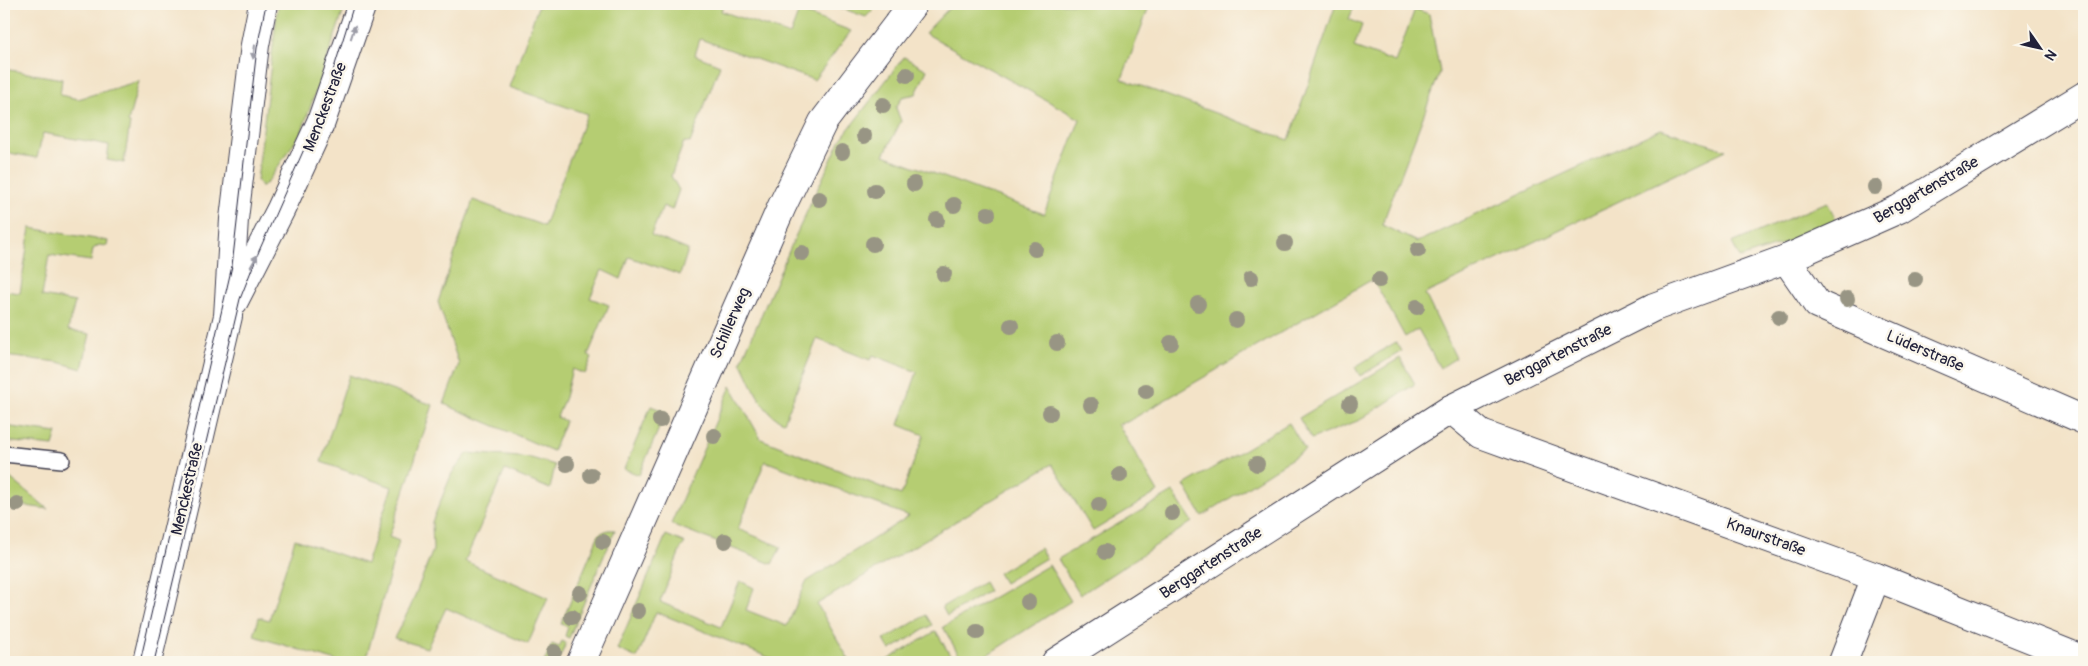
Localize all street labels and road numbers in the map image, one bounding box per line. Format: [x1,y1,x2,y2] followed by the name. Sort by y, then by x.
[299,59,351,155] street label: Menckestraße
[1870,152,1982,228] street label: Berggartenstraße
[705,284,755,362] street label: Schillerweg
[1501,319,1615,391] street label: Berggartenstraße
[1883,326,1967,376] street label: Lüderstraße
[167,441,207,537] street label: Menckestraße
[1724,513,1808,561] street label: Knaurstraße
[1156,522,1266,604] street label: Berggartenstraße

